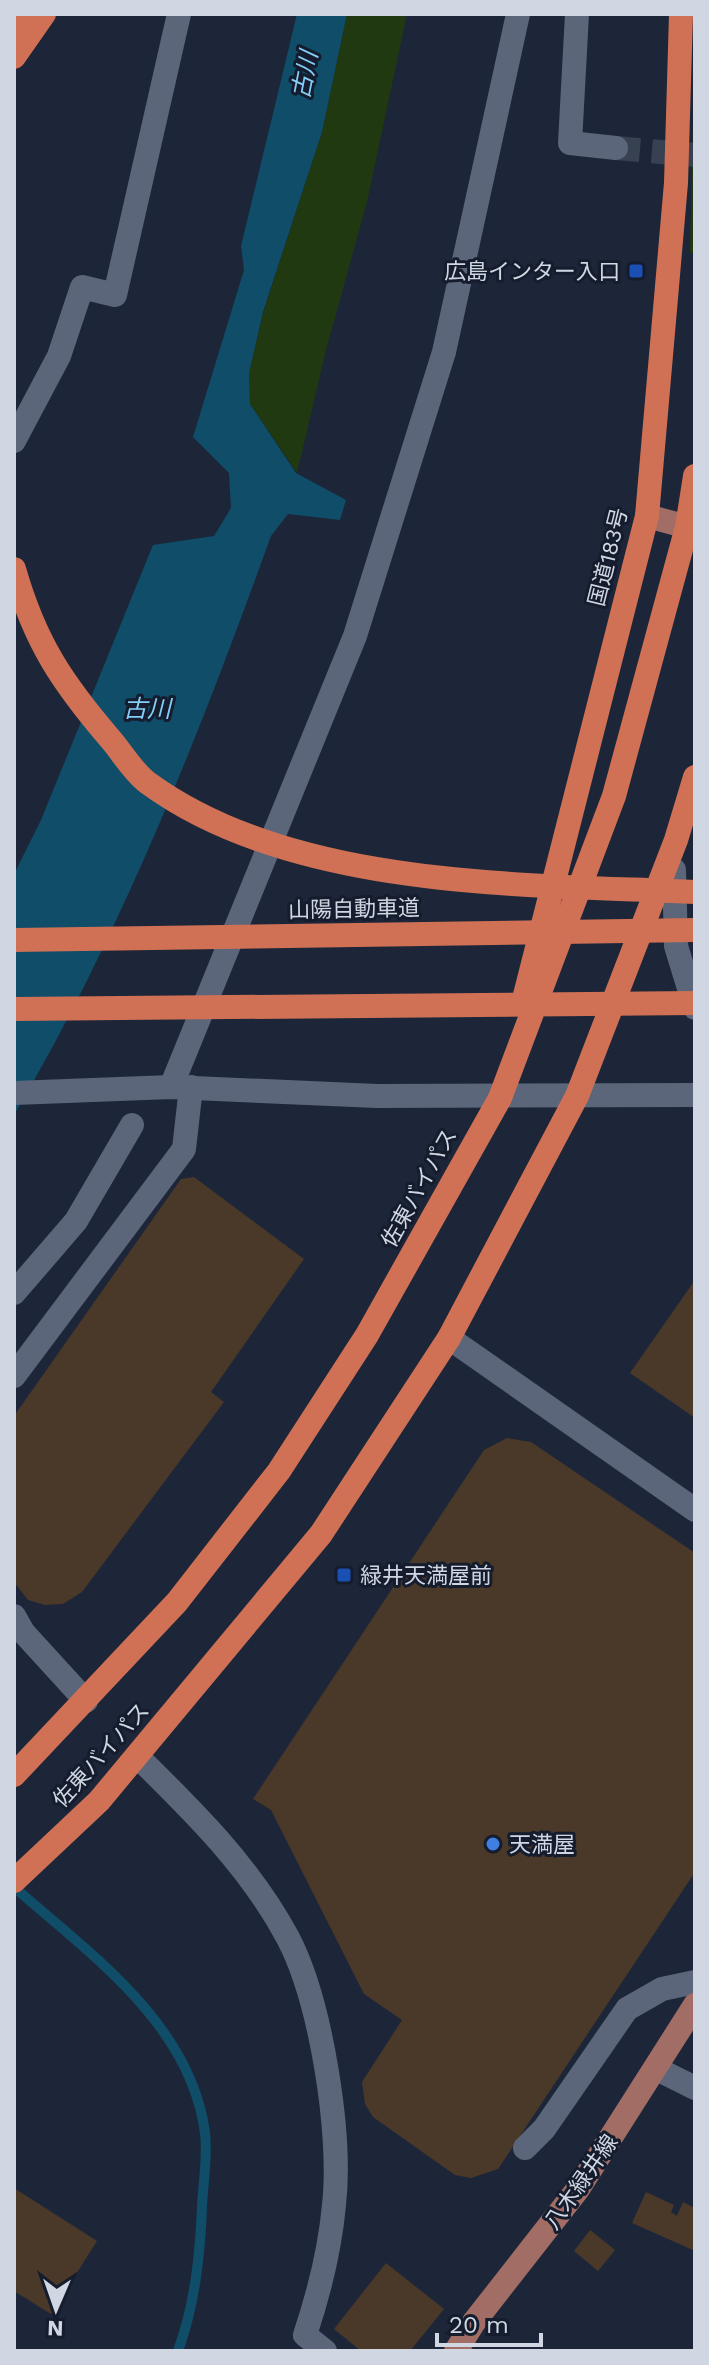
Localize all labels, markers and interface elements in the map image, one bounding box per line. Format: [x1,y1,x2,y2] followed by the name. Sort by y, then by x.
[287,46,324,101] water label: 古川
[444,259,620,284] place label: 広島インター入口
[627,262,645,280] marker: 広島インター入口
[584,505,632,609] street label: 国道183号
[123,695,174,723] water label: 古川
[288,895,420,923] street label: 山陽自動車道
[376,1124,462,1252] street label: 佐東バイパス
[360,1563,492,1588] place label: 緑井天満屋前
[335,1566,353,1584] marker: 緑井天満屋前
[48,1698,154,1812] street label: 佐東バイパス
[509,1832,575,1857] place label: 天満屋
[484,1835,502,1853] marker: 天満屋
[539,2130,623,2234] street label: 八木緑井線
[16,2269,96,2349] north arrow
[437,2297,541,2347] scale bar
[449,2311,509,2339] text: 20 m
[47,2316,64,2341] text: N

